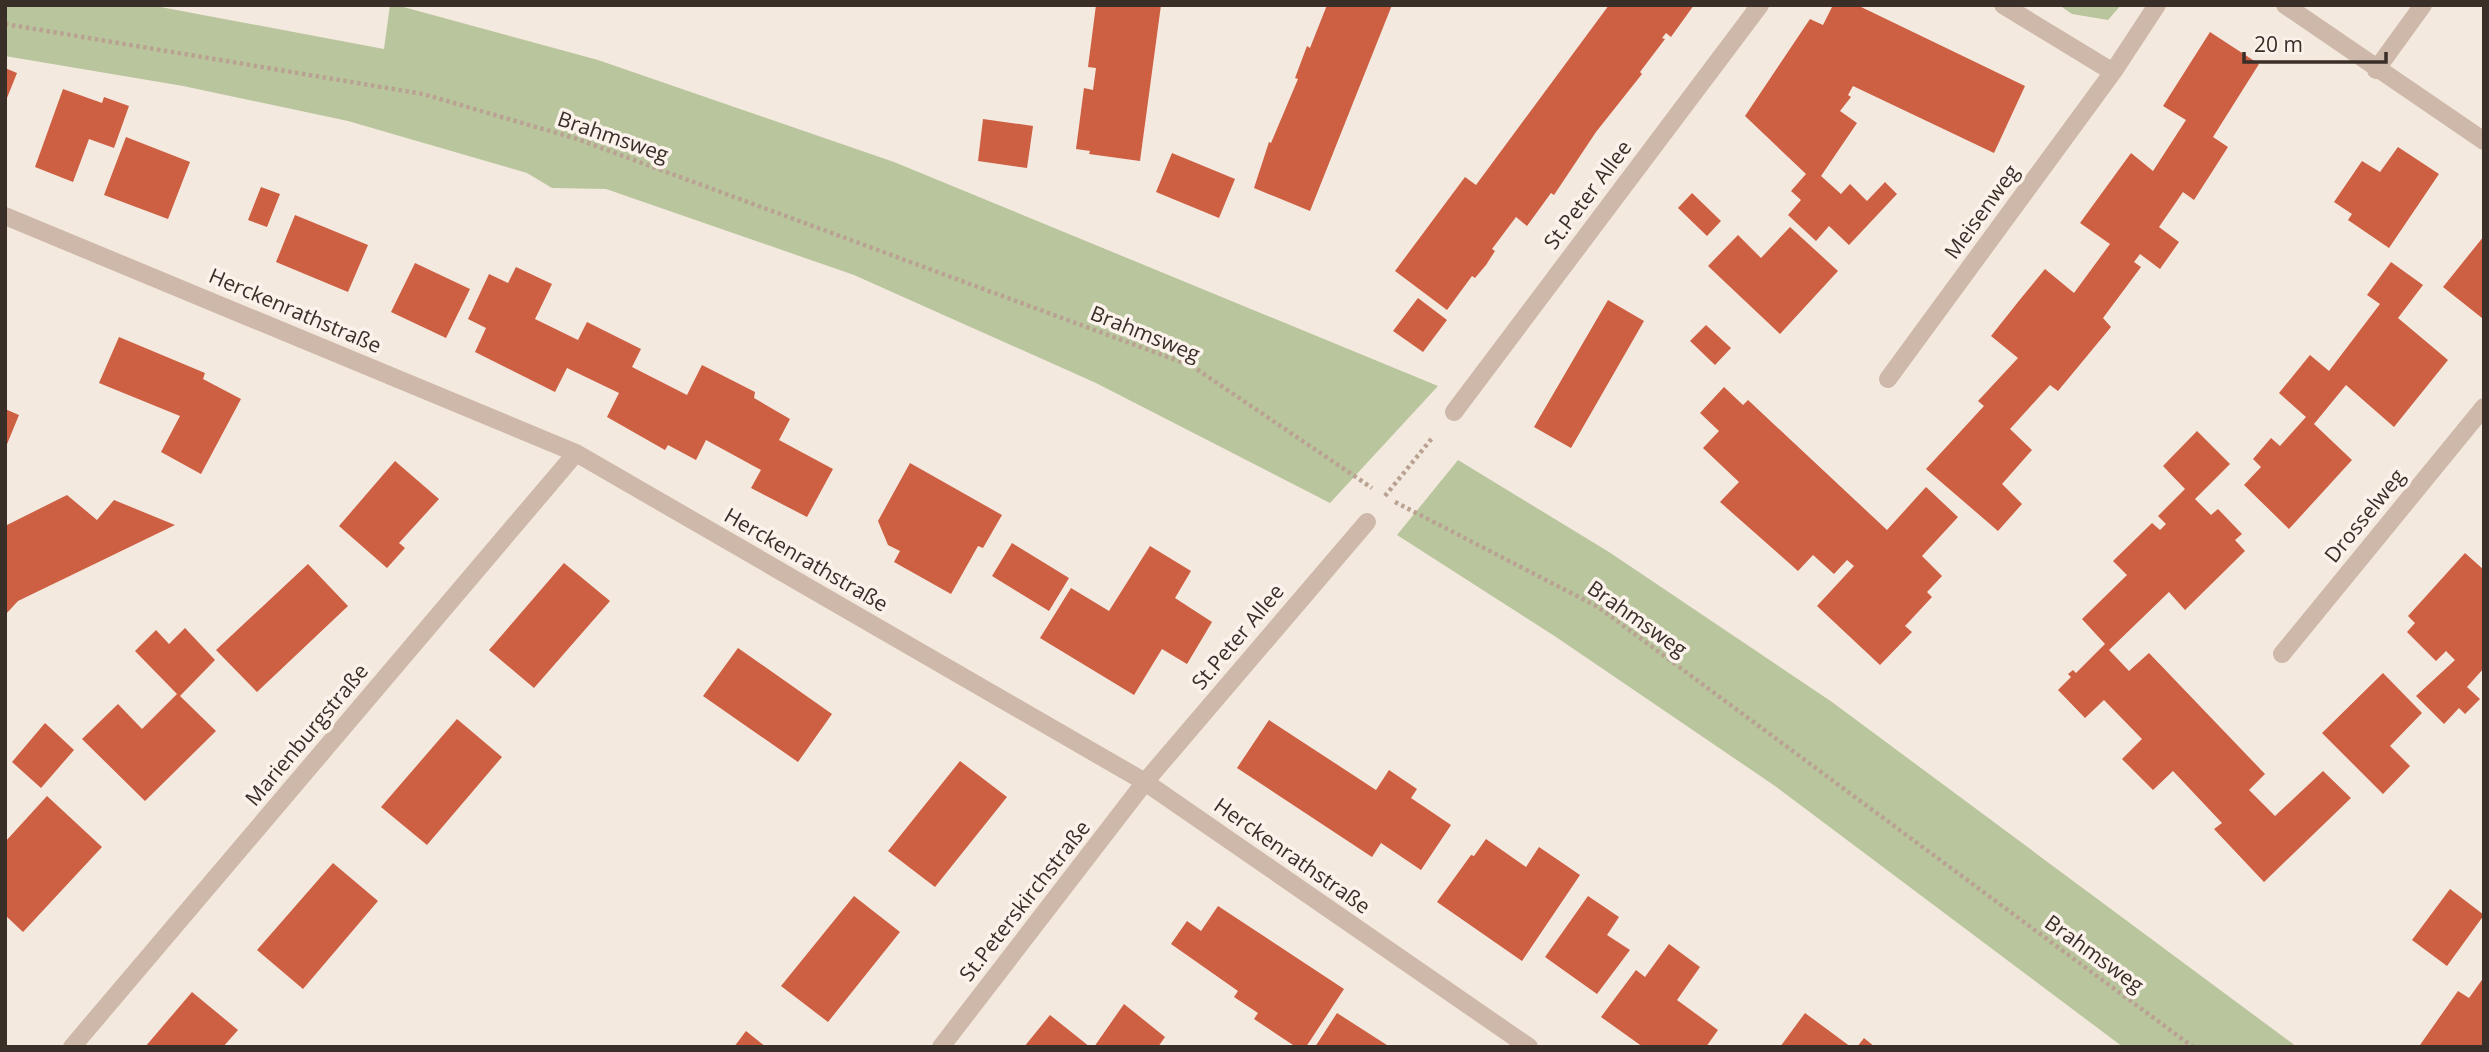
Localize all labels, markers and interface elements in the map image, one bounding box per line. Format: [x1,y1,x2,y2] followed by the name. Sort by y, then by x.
[2244,21,2386,65] scale bar
[2254,30,2303,58] text: 20 m
[554,104,673,168] street label: Brahmsweg
[1537,134,1637,255] street label: St.Peter Allee
[1937,159,2025,264] street label: Meisenweg
[205,261,386,359] street label: Herckenrathstraße
[1087,298,1204,368] street label: Brahmsweg
[2318,463,2411,568] street label: Drosselweg
[719,501,894,617] street label: Herckenrathstraße
[1582,574,1693,663] street label: Brahmsweg
[1185,578,1290,695] street label: St.Peter Allee
[238,657,374,811] street label: Marienburgstraße
[1209,791,1376,920] street label: Herckenrathstraße
[952,814,1096,987] street label: St.Peterskirchstraße
[2040,908,2150,998] street label: Brahmsweg

